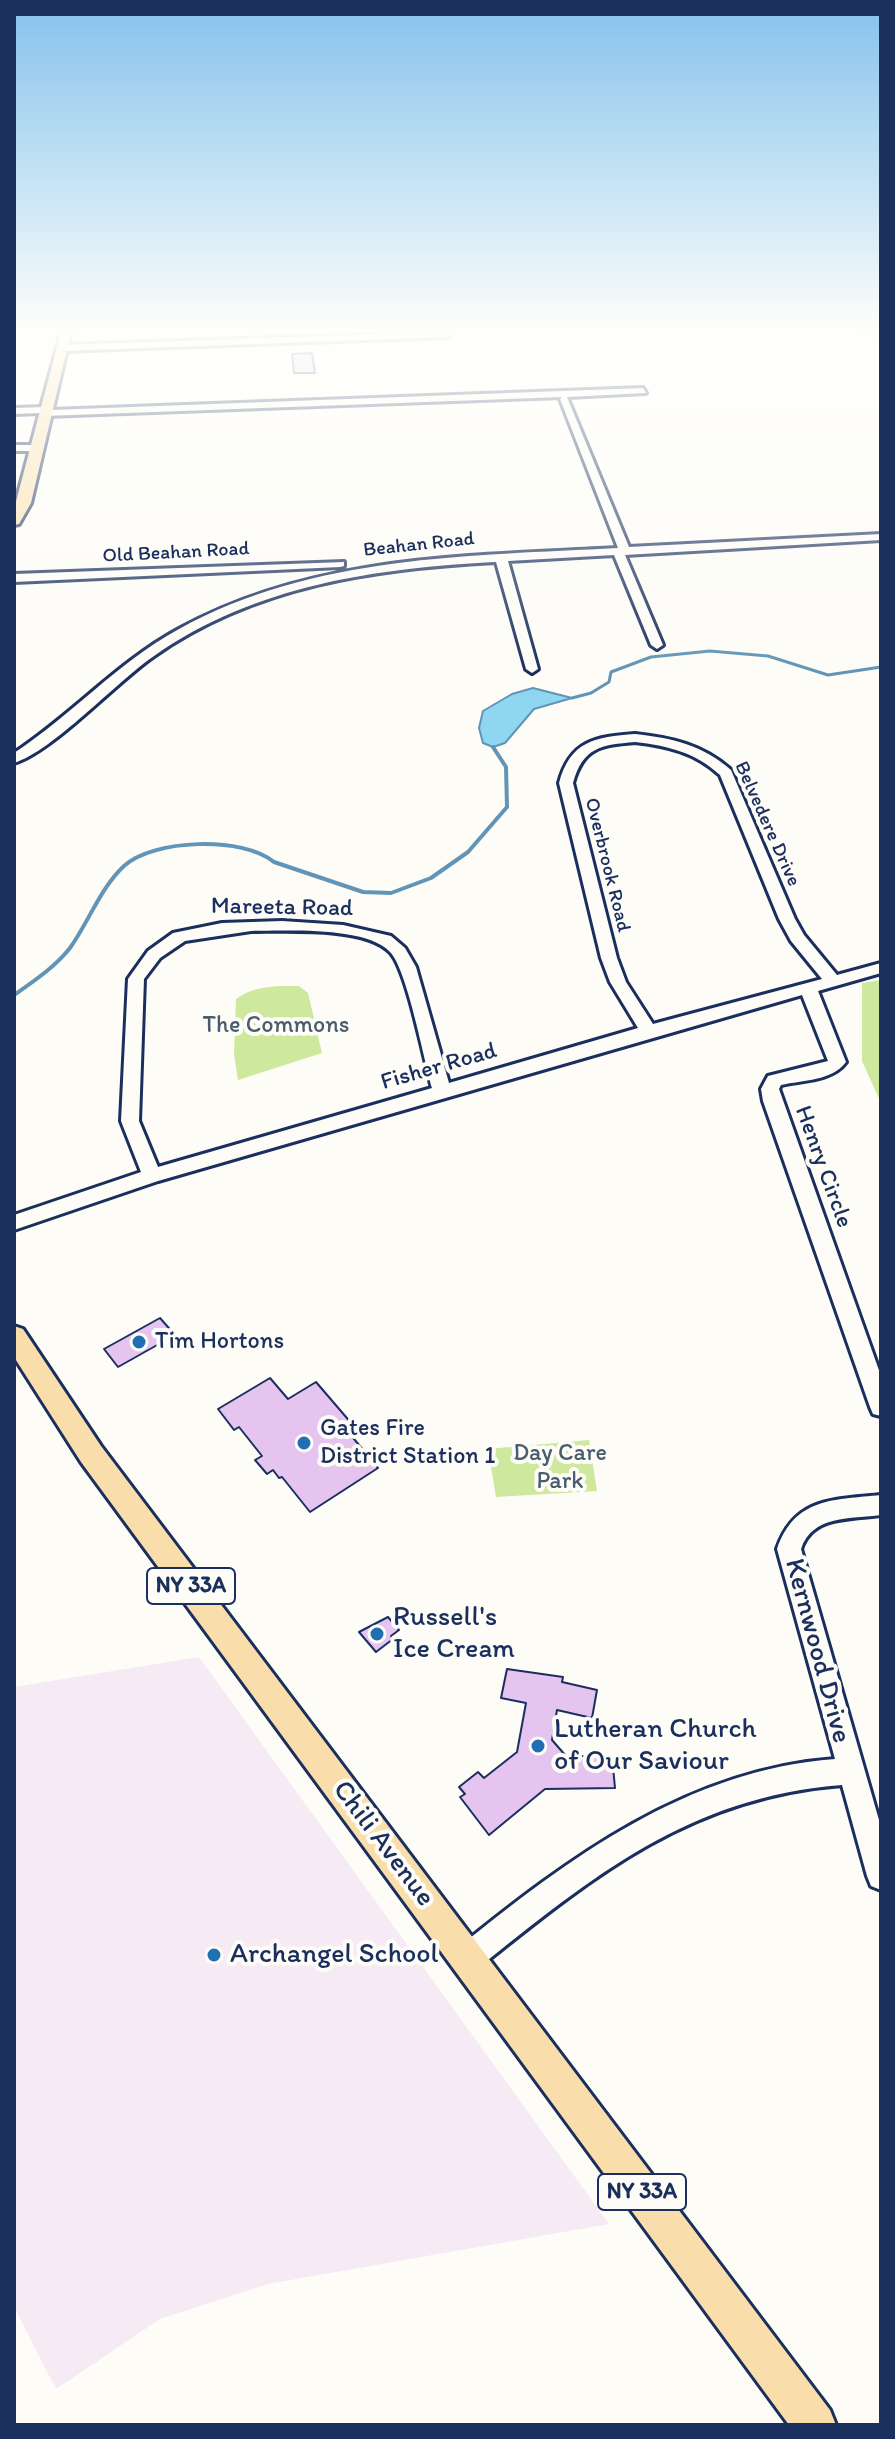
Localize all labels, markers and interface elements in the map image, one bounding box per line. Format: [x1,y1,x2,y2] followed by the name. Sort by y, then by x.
[362,527,476,563] street label: Beahan Road
[102,537,250,569] street label: Old Beahan Road
[729,758,805,890] street label: Belvedere Drive
[579,795,635,935] street label: Overbrook Road
[211,892,353,924] street label: Mareeta Road
[203,1012,349,1040] park label: The Commons
[378,1037,500,1097] street label: Fisher Road
[788,1102,858,1232] street label: Henry Circle
[155,1328,284,1356] place label: Tim Hortons
[130,1333,148,1351] marker: Tim Hortons
[320,1415,495,1471] place label: Gates Fire District Station 1
[295,1434,313,1452] marker: Gates Fire District Station 1
[513,1440,607,1496] park label: Day Care Park
[776,1555,858,1747] street label: Kernwood Drive
[147,1568,235,1604] road number: NY 33A
[393,1601,515,1667] place label: Russell's Ice Cream
[368,1625,386,1643] marker: Russell's Ice Cream
[554,1713,757,1779] place label: Lutheran Church of Our Saviour
[529,1737,547,1755] marker: Lutheran Church of Our Saviour
[325,1774,441,1914] street label: Chili Avenue
[230,1938,438,1972] place label: Archangel School
[205,1946,223,1964] marker: Archangel School
[598,2174,686,2210] road number: NY 33A

